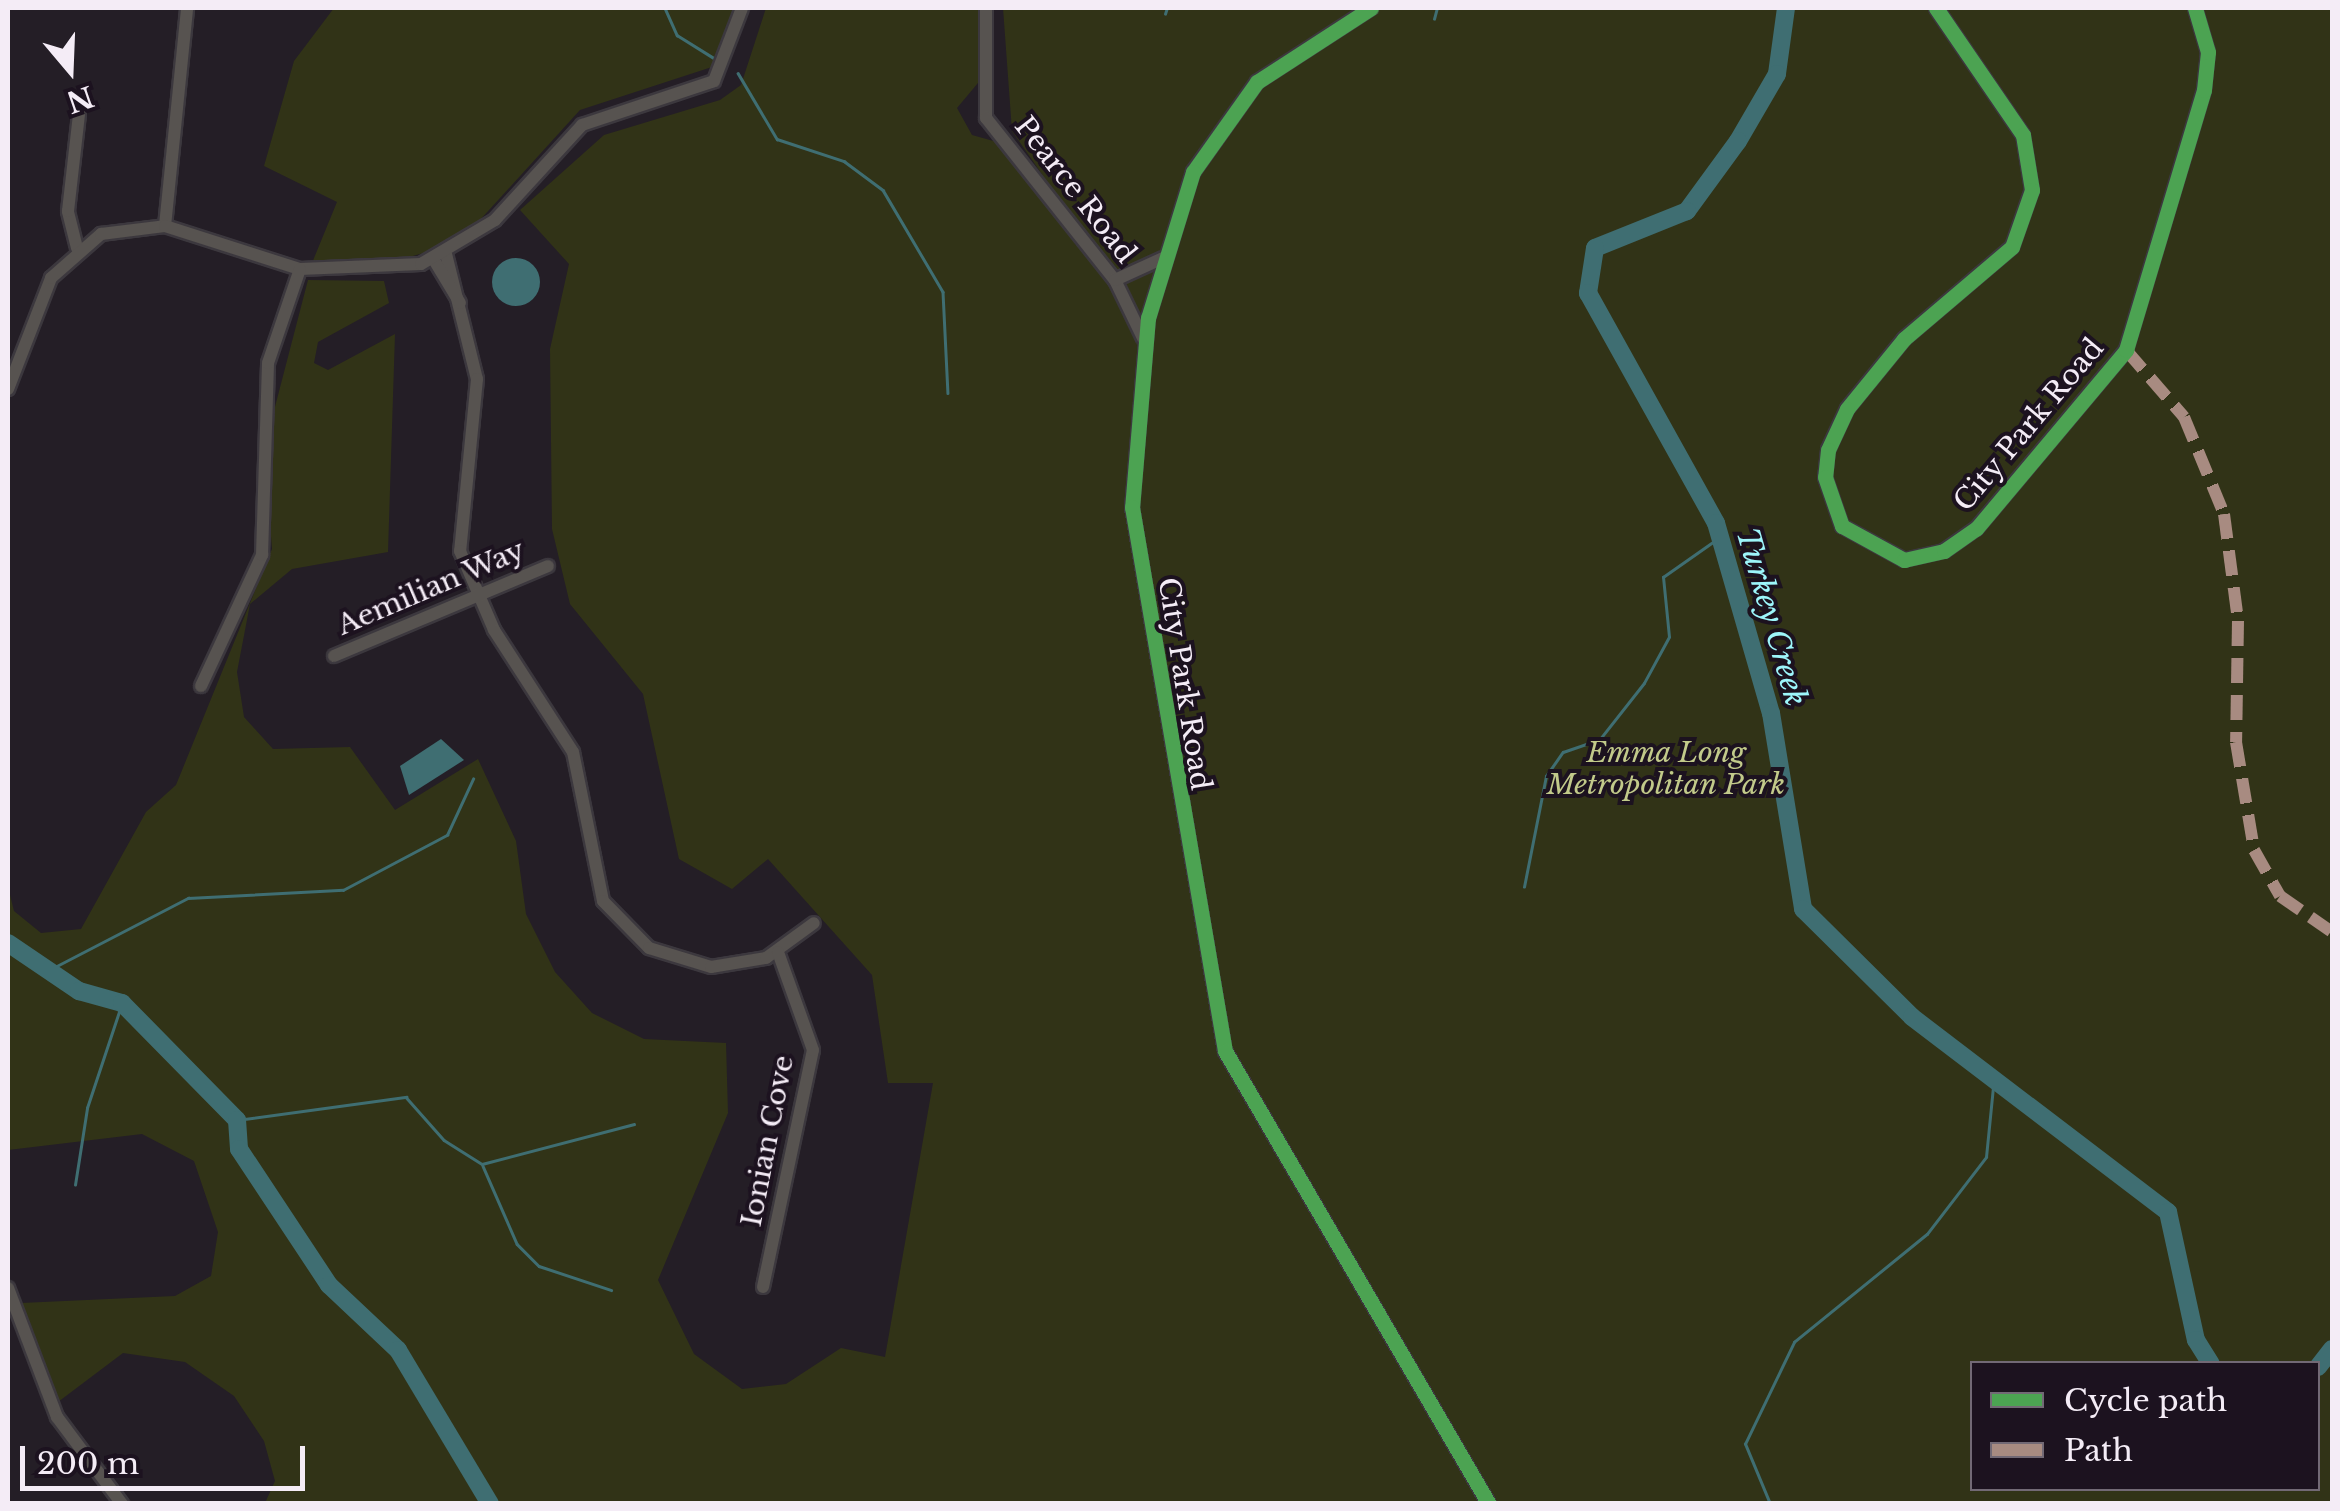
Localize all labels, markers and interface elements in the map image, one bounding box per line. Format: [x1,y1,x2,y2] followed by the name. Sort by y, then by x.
[20,20,120,120] north arrow
[62,78,98,120] text: N
[1007,110,1143,270] street label: Pearce Road
[1947,331,2111,519] street label: City Park Road
[1728,524,1814,710] water label: Turkey Creek
[332,533,530,643] street label: Aemilian Way
[1151,575,1217,793] street label: City Park Road
[1546,736,1786,802] park label: Emma Long Metropolitan Park
[735,1053,801,1229] street label: Ionian Cove
[1970,1361,2320,1491] legend
[2064,1382,2227,1419] text: Cycle path
[25,1426,310,1488] scale bar
[2064,1432,2133,1469] text: Path
[37,1445,139,1482] text: 200 m

